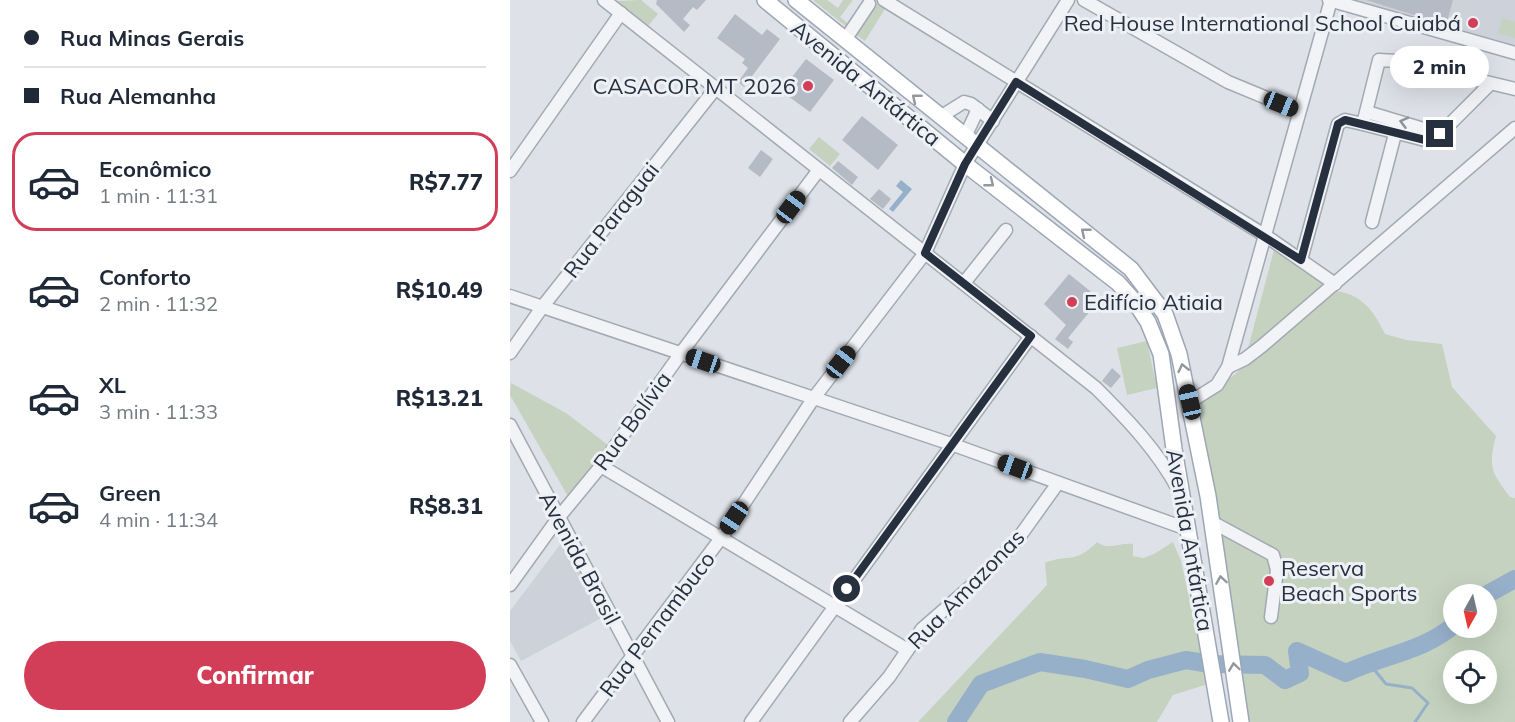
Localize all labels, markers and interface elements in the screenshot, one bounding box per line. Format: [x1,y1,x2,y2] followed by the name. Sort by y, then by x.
[1064,9,1461,37] place label: Red House International School Cuiabá
[785,14,947,152] street label: Avenida Antártica
[1466,16,1480,30] marker: Red House International School Cuiabá
[60,24,244,52] text: Rua Minas Gerais
[1390,47,1490,89] callout: 2 min
[1413,54,1466,79] text: 2 min
[593,72,796,100] place label: CASACOR MT 2026
[801,79,815,93] marker: CASACOR MT 2026
[60,82,216,110] text: Rua Alemanha
[1261,89,1301,119] car
[912,94,923,105] one-way arrow
[1399,117,1410,129] one-way arrow
[1426,120,1453,147] route end
[27,155,81,209] icon: car
[99,155,212,183] text: Econômico
[557,156,665,284] street label: Rua Paraguai
[409,168,483,196] text: R$7.77
[983,175,994,186] one-way arrow
[99,183,218,208] text: 1 min · 11:31
[773,187,809,227] car
[1081,229,1092,240] one-way arrow
[27,263,81,317] icon: car
[99,263,191,291] text: Conforto
[396,276,483,304] text: R$10.49
[1084,288,1223,316] place label: Edifício Atiaia
[99,291,218,316] text: 2 min · 11:32
[1065,295,1079,309] marker: Edifício Atiaia
[823,342,859,382] car
[683,347,723,375] car
[1177,363,1190,373] one-way arrow
[587,366,677,476] street label: Rua Bolívia
[27,371,81,425] icon: car
[99,371,126,399] text: XL
[1177,382,1203,422] car
[396,384,483,412] text: R$13.21
[99,399,218,424] text: 3 min · 11:33
[1160,447,1220,633] street label: Avenida Antártica
[995,452,1035,482] car
[27,479,81,533] icon: car
[99,479,161,507] text: Green
[533,487,627,629] street label: Avenida Brasil
[409,492,483,520] text: R$8.31
[716,498,752,538] car
[99,507,218,532] text: 4 min · 11:34
[902,523,1030,655] street label: Rua Amazonas
[593,546,721,702] street label: Rua Pernambuco
[1281,554,1417,607] place label: Reserva Beach Sports
[1262,574,1276,588] marker: Reserva Beach Sports
[833,575,860,602] route start
[1215,576,1227,585] one-way arrow
[1443,584,1497,638] north arrow
[1443,584,1497,704] map controls
[24,641,486,710] button: Confirmar
[1443,650,1497,704] button: locate
[1228,663,1240,672] one-way arrow

